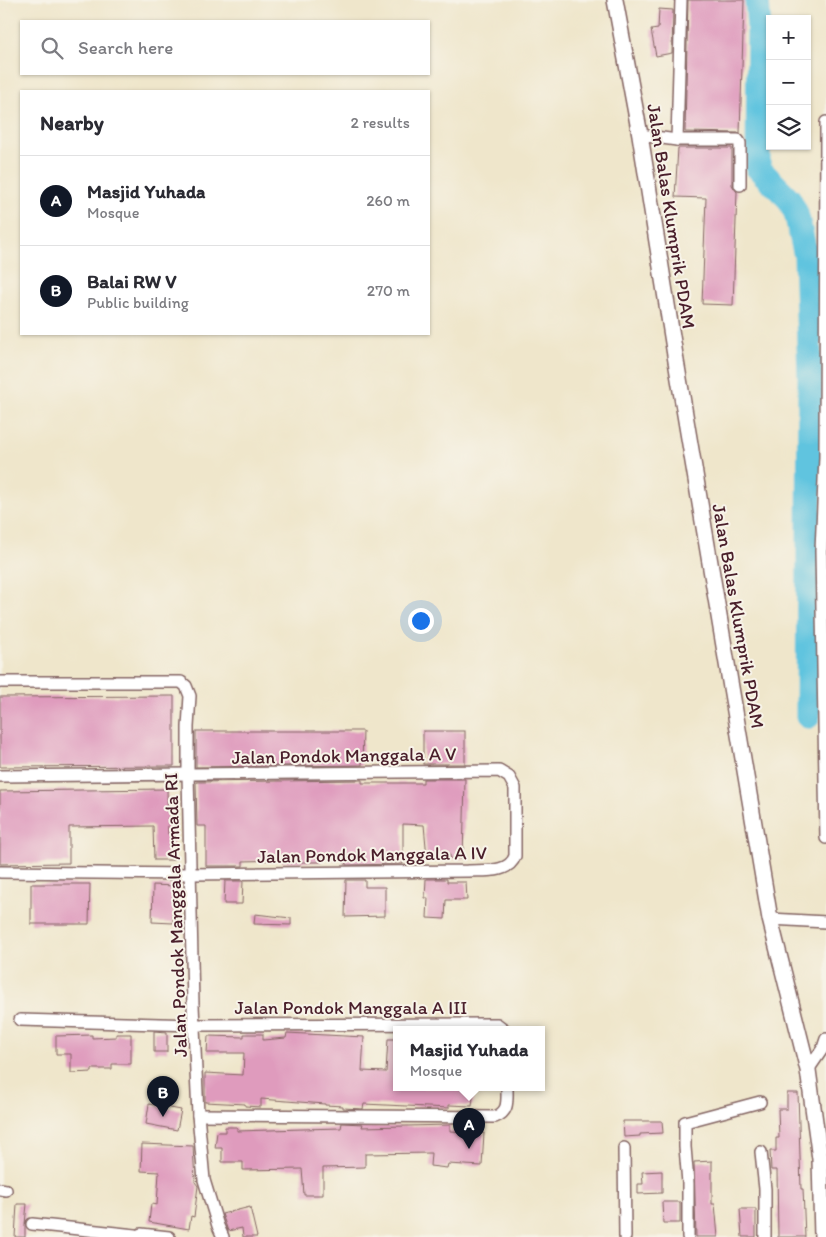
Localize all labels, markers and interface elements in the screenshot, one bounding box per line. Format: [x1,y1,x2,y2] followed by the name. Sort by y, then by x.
[766,15,811,150] map controls
[766,15,811,60] button: +
[20,20,430,75] search box
[38,34,66,62] icon: search
[78,36,173,59] text: Search here
[766,60,811,105] button: −
[642,102,701,330] street label: Jalan Balas Klumprik PDAM
[766,105,811,150] button: layers
[40,110,104,135] text: Nearby
[350,113,410,132] text: 2 results
[87,180,205,203] text: Masjid Yuhada
[51,191,61,210] text: A
[366,191,410,210] text: 260 m
[87,203,140,222] text: Mosque
[87,270,177,293] text: Balai RW V
[51,281,61,300] text: B
[367,281,410,300] text: 270 m
[87,293,189,312] text: Public building
[707,502,770,730] street label: Jalan Balas Klumprik PDAM
[408,608,434,634] your location
[231,742,457,769] street label: Jalan Pondok Manggala A V
[159,772,192,1058] street label: Jalan Pondok Manggala Armada RI
[257,841,487,868] street label: Jalan Pondok Manggala A IV
[235,996,467,1019] street label: Jalan Pondok Manggala A III
[393,1026,545,1091] popup
[410,1038,528,1061] text: Masjid Yuhada
[410,1061,462,1080] text: Mosque
[147,1076,179,1117] pin: B
[453,1108,485,1149] pin: A

